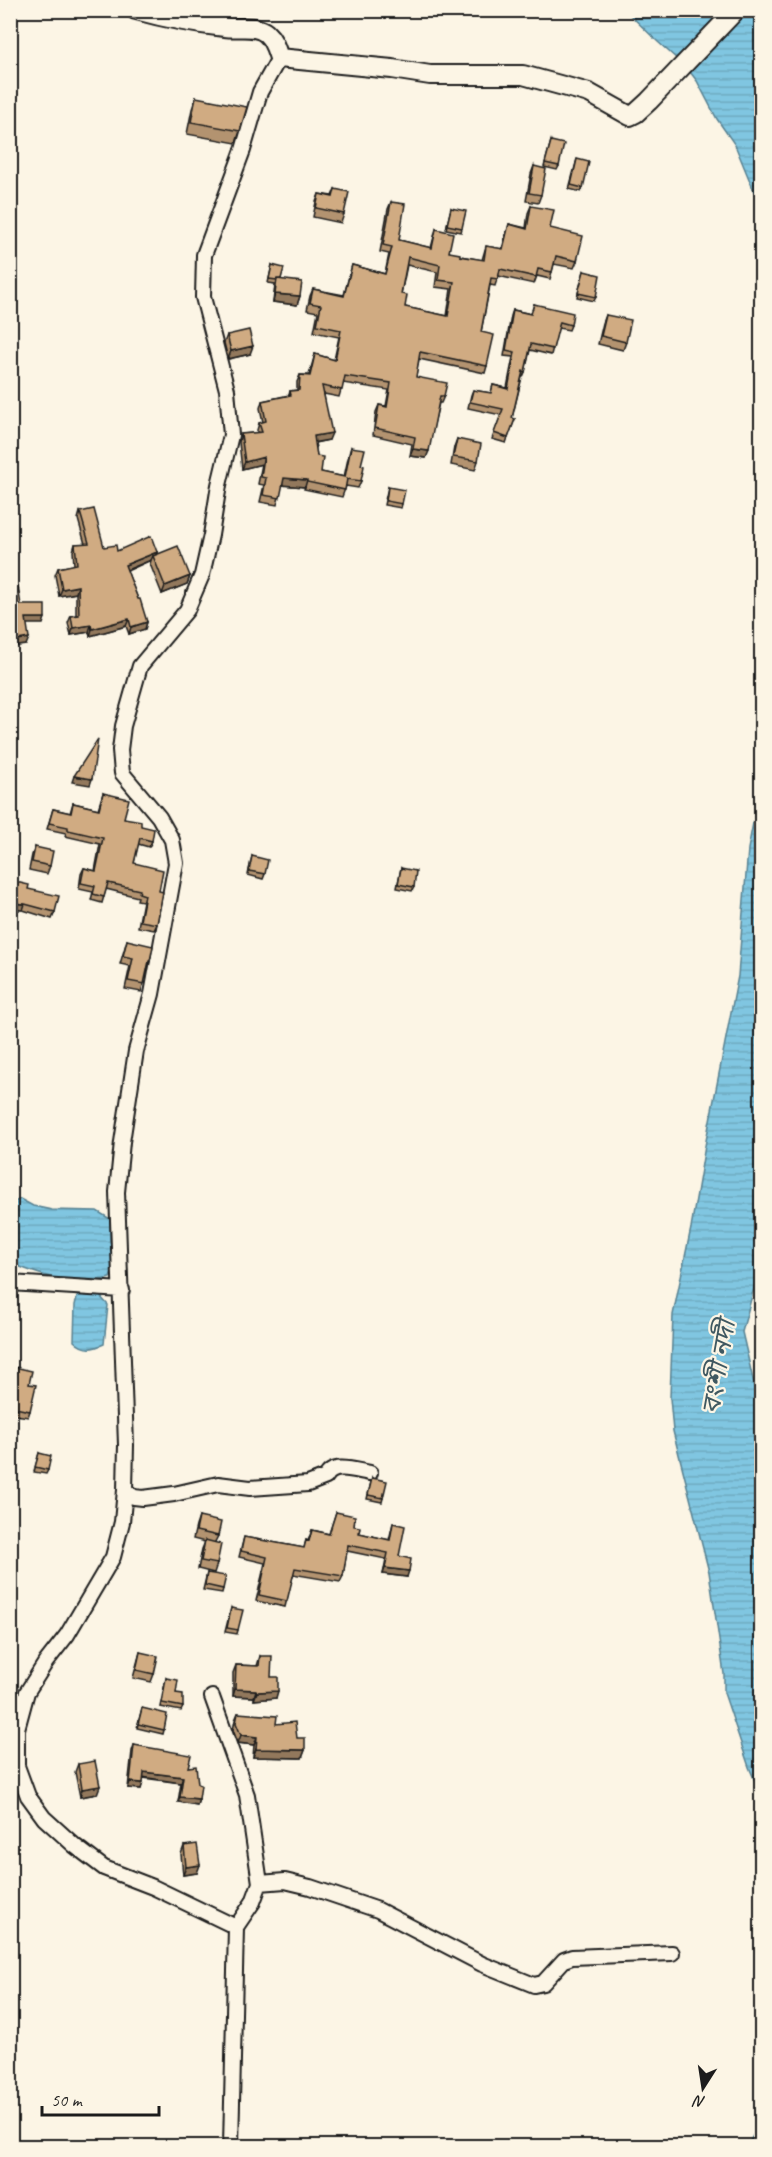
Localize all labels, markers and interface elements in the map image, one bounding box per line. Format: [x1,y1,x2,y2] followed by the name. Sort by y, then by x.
[694,1313,744,1417] water label: বংশী নদী
[673,2058,733,2118] north arrow
[42,2079,159,2117] scale bar
[51,2089,84,2111] text: 50 m
[690,2090,707,2113] text: N

